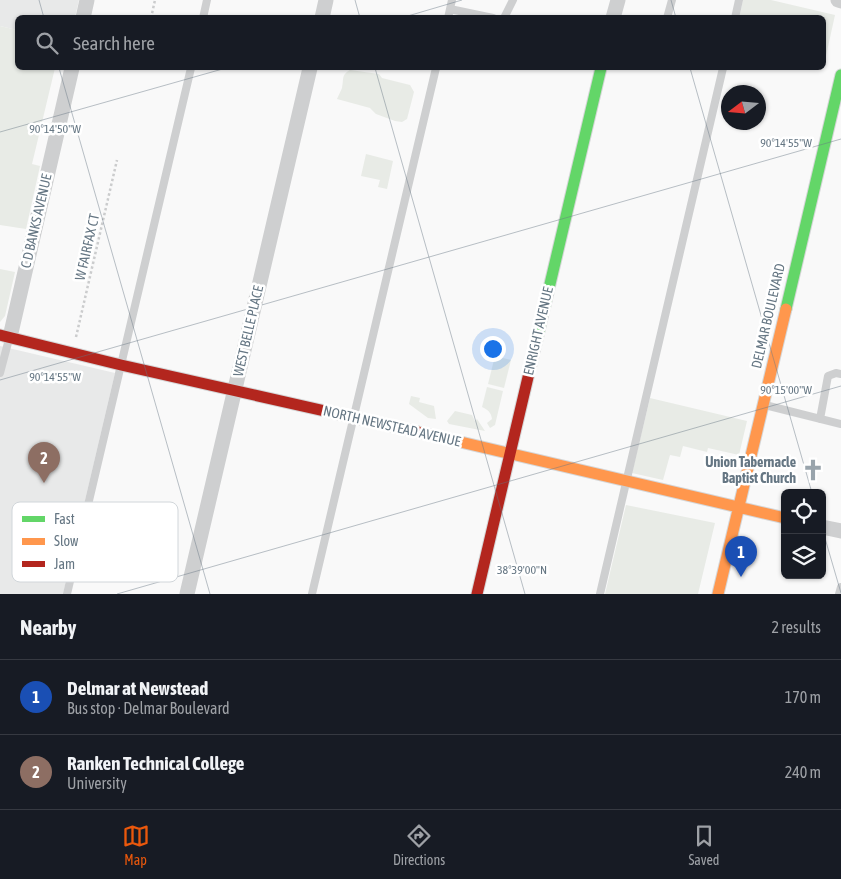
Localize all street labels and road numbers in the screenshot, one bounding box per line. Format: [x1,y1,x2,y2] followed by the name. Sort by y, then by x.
[17,172,55,270] street label: C D BANKS AVENUE
[72,212,102,282] street label: W FAIRFAX CT
[748,262,788,370] street label: DELMAR BOULEVARD
[230,284,266,378] street label: WEST BELLE PLACE
[520,285,556,377] street label: ENRIGHT AVENUE
[322,402,462,450] street label: NORTH NEWSTEAD AVENUE

